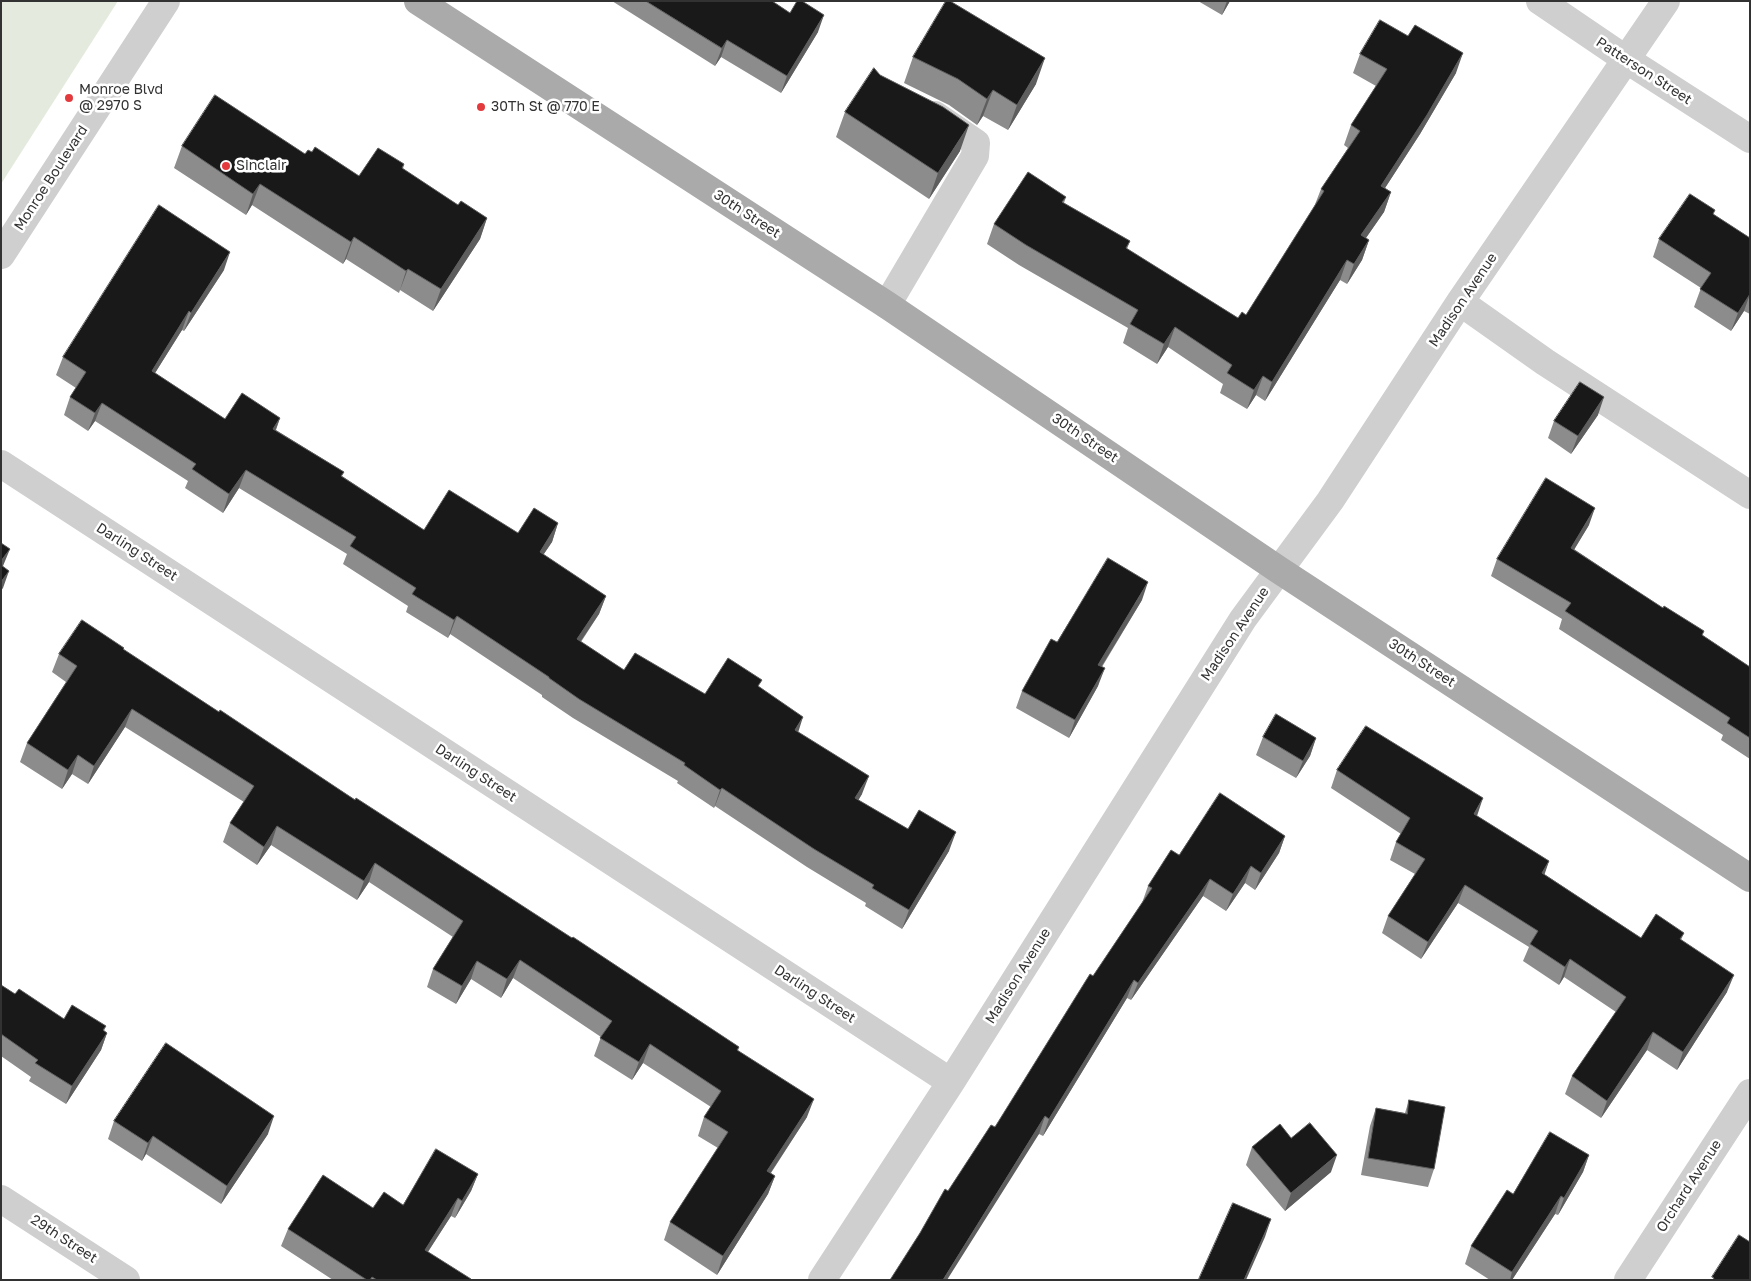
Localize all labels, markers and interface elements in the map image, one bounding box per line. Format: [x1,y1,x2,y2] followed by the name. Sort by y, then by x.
[1593,34,1695,108] street label: Patterson Street
[79,82,163,114] place label: Monroe Blvd @ 2970 S
[63,92,75,104] marker: Monroe Blvd @ 2970 S
[491,99,600,115] place label: 30Th St @ 770 E
[475,101,487,113] marker: 30Th St @ 770 E
[11,122,91,234] street label: Monroe Boulevard
[236,158,287,174] place label: Sinclair
[220,160,232,172] marker: Sinclair
[711,186,783,242] street label: 30th Street
[1425,250,1501,350] street label: Madison Avenue
[1049,410,1121,466] street label: 30th Street
[93,519,181,585] street label: Darling Street
[1197,584,1273,684] street label: Madison Avenue
[1386,635,1458,691] street label: 30th Street
[432,740,520,806] street label: Darling Street
[982,925,1054,1027] street label: Madison Avenue
[771,961,859,1027] street label: Darling Street
[1653,1137,1725,1235] street label: Orchard Avenue
[28,1211,100,1267] street label: 29th Street

